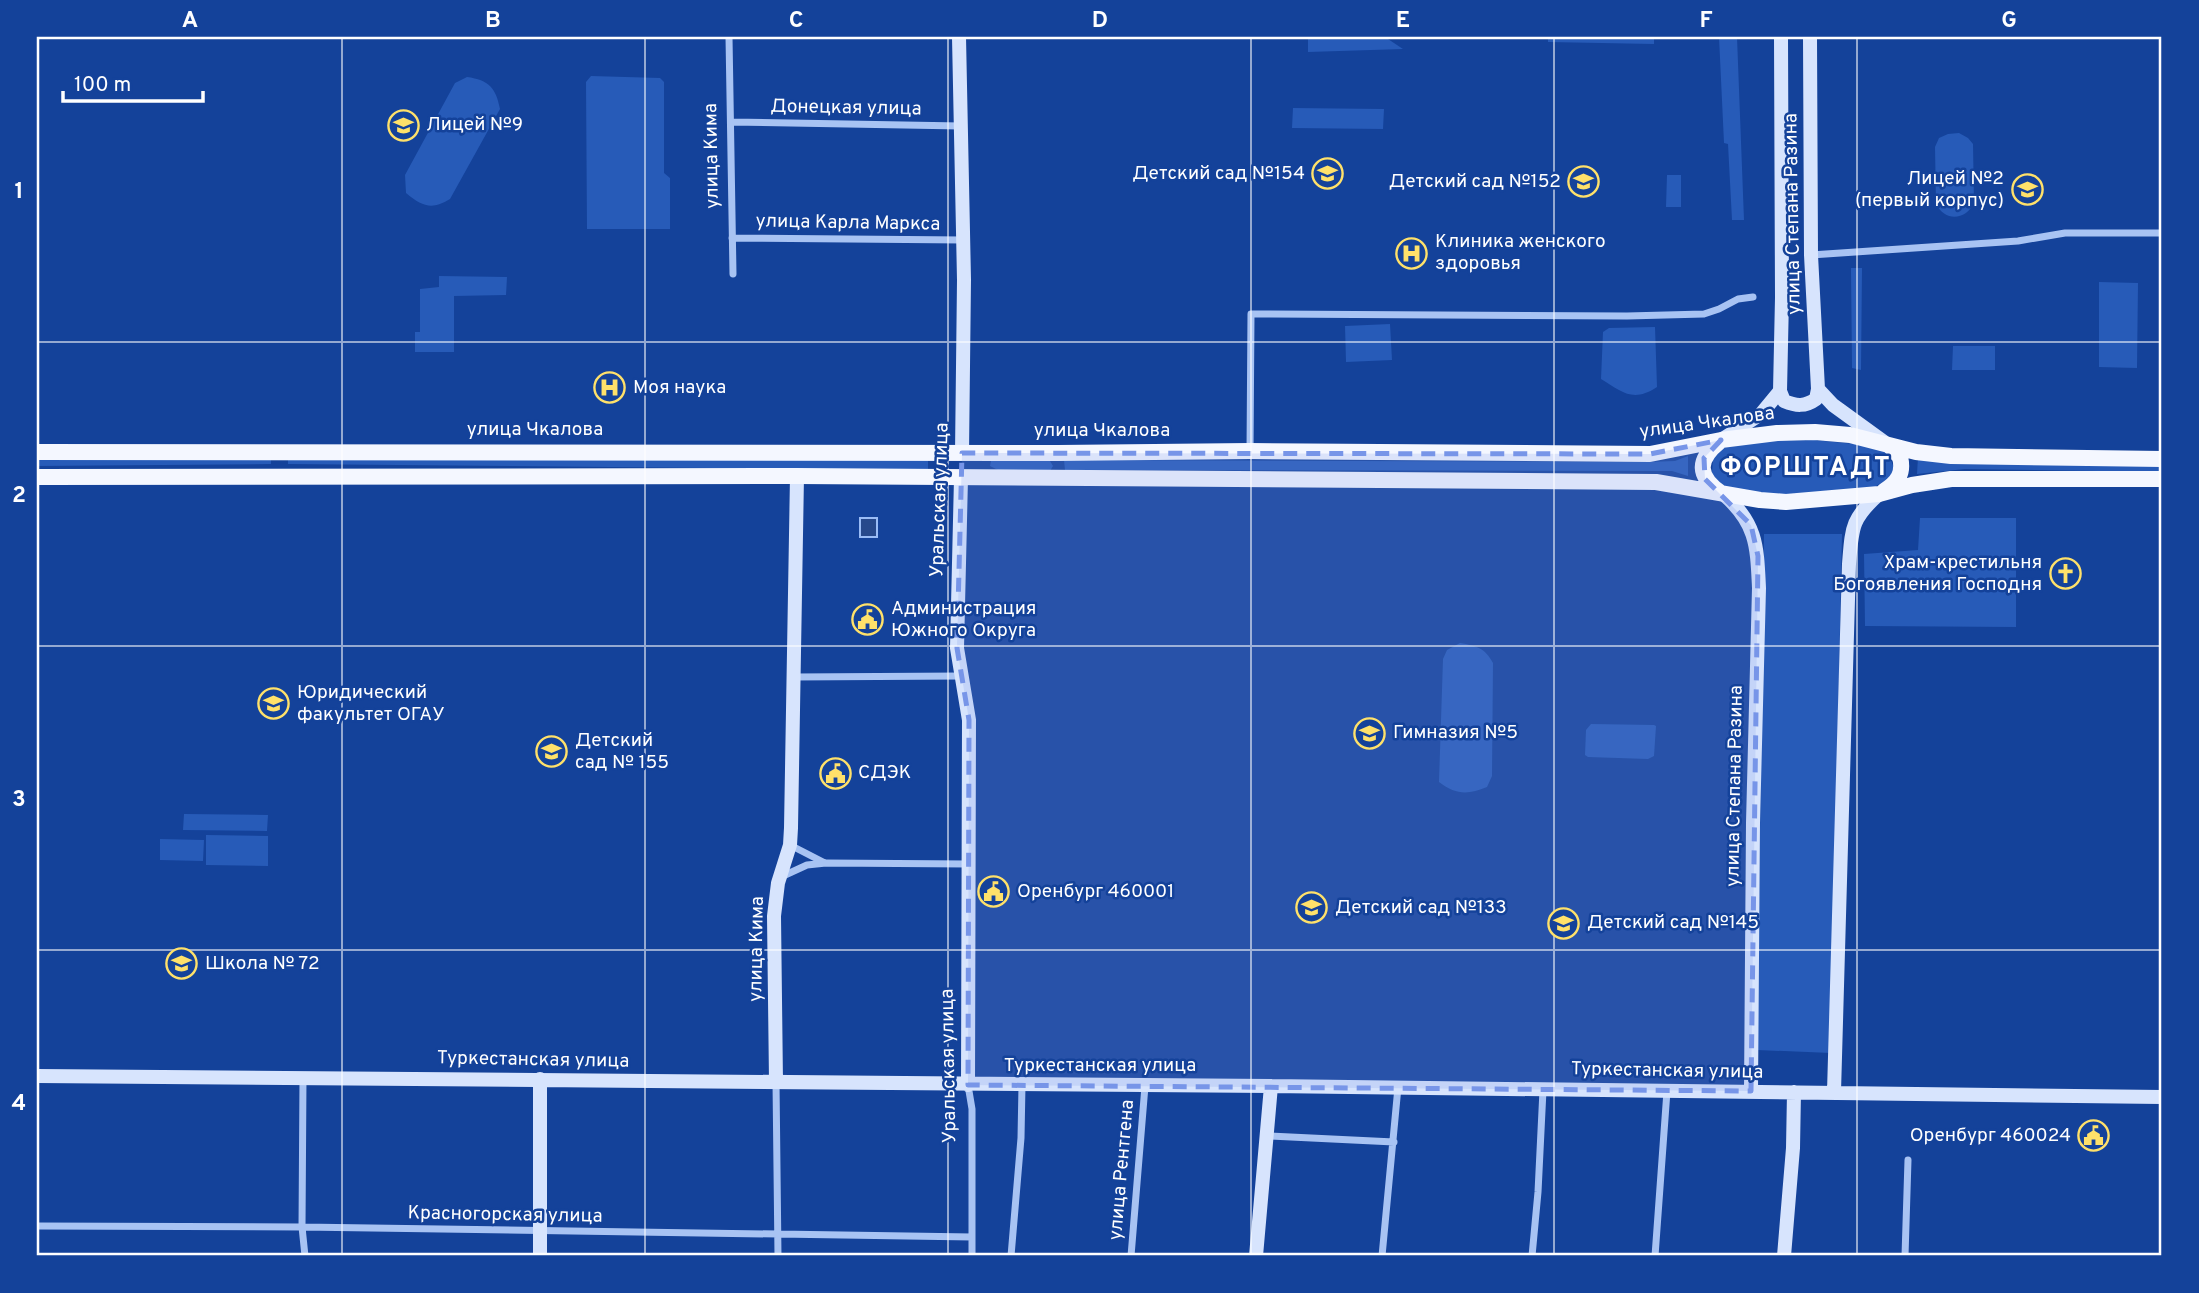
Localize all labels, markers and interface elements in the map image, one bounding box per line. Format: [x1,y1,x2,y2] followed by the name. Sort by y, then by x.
[182,7,198,36] text: A
[485,7,501,36] text: B
[789,7,803,36] text: C
[1092,7,1108,36] text: D
[1396,7,1410,36] text: E
[1699,7,1713,36] text: F
[2001,7,2017,36] text: G
[63,60,203,104] scale bar
[74,72,131,99] text: 100 m
[770,95,922,121] street label: Донецкая улица
[699,103,725,209] street label: улица Кима
[386,108,420,142] school or university icon: Лицей №9
[426,113,523,137] place label: Лицей №9
[1779,113,1807,315] street label: улица Степана Разина
[1311,157,1345,191] school or university icon: Детский сад №154
[1132,162,1305,186] place label: Детский сад №154
[1567,165,1601,199] school or university icon: Детский сад №152
[1855,167,2004,213] place label: Лицей №2 (первый корпус)
[1389,170,1561,194] place label: Детский сад №152
[2010,173,2044,207] school or university icon: Лицей №2 (первый корпус)
[14,178,24,207] text: 1
[755,209,941,237] street label: улица Карла Маркса
[1435,230,1606,276] place label: Клиника женского здоровья
[1395,236,1429,270] hospital icon: Клиника женского здоровья
[593,371,627,405] hospital icon: Моя наука
[633,376,726,400] place label: Моя наука
[1638,402,1776,444] street label: улица Чкалова
[467,418,603,442] street label: улица Чкалова
[1034,419,1170,443] street label: улица Чкалова
[925,422,955,578] street label: Уральская улица
[1720,452,1892,485] district label: ФОРШТАДТ
[12,482,26,511] text: 2
[1833,551,2042,597] place label: Храм-крестильня Богоявления Господня
[2048,557,2082,591] church icon: Храм-крестильня Богоявления Господня
[891,597,1036,643] place label: Администрация Южного Округа
[851,603,885,637] public building icon: Администрация Южного Округа
[297,681,445,727] place label: Юридический факультет ОГАУ
[1721,685,1749,887] street label: улица Степана Разина
[257,687,291,721] school or university icon: Юридический факультет ОГАУ
[1353,716,1387,750] school or university icon: Гимназия №5
[1393,721,1518,745] place label: Гимназия №5
[575,729,669,775] place label: Детский сад № 155
[535,735,569,769] school or university icon: Детский сад № 155
[818,756,852,790] public building icon: СДЭК
[858,761,911,785] place label: СДЭК
[12,786,26,815] text: 3
[977,875,1011,909] public building icon: Оренбург 460001
[1017,880,1174,904] place label: Оренбург 460001
[1295,891,1329,925] school or university icon: Детский сад №133
[744,896,770,1002] street label: улица Кима
[1335,896,1507,920] place label: Детский сад №133
[1547,906,1581,940] school or university icon: Детский сад №145
[1587,911,1759,935] place label: Детский сад №145
[165,947,199,981] school or university icon: Школа № 72
[205,952,320,976] place label: Школа № 72
[936,988,962,1144] street label: Уральская улица
[437,1046,629,1074] street label: Туркестанская улица
[1004,1054,1196,1078] street label: Туркестанская улица
[1571,1057,1763,1085] street label: Туркестанская улица
[12,1090,26,1119] text: 4
[1104,1099,1140,1241] street label: улица Рентгена
[2077,1119,2111,1153] public building icon: Оренбург 460024
[1910,1124,2071,1148] place label: Оренбург 460024
[407,1201,603,1229] street label: Красногорская улица

